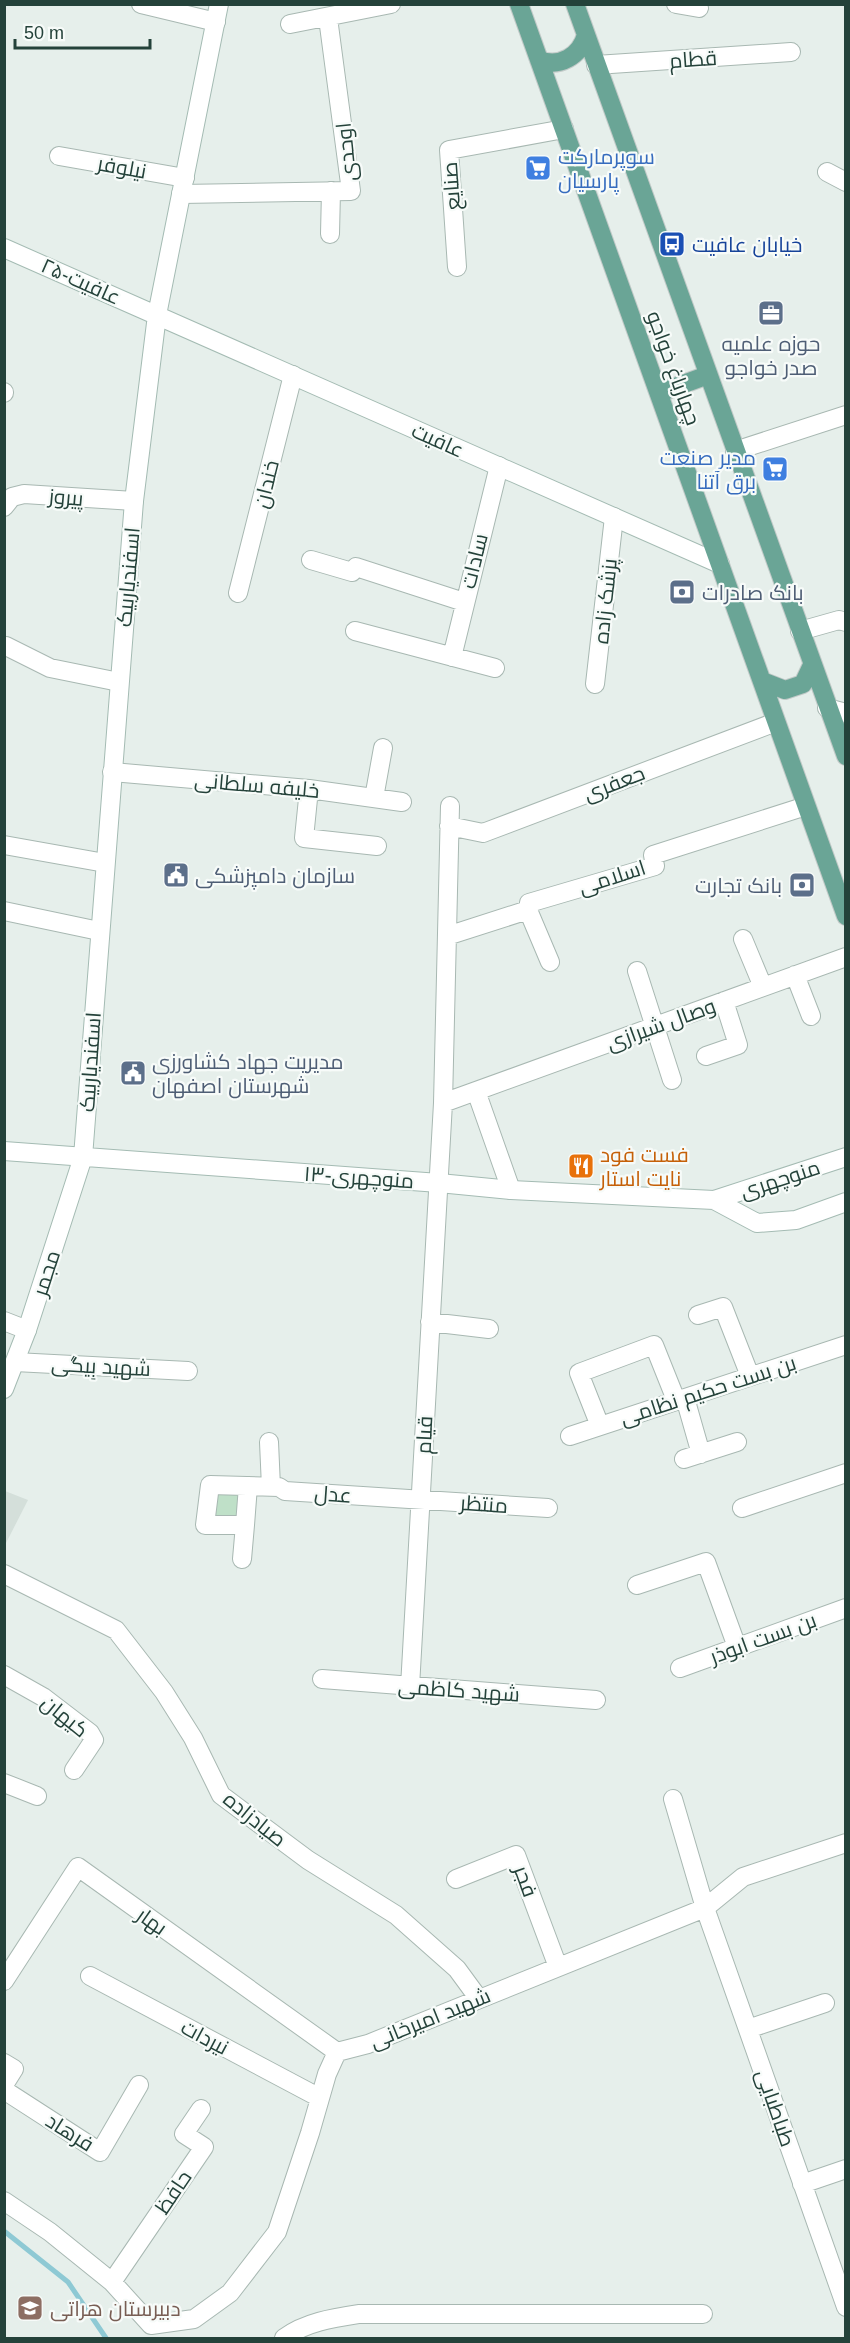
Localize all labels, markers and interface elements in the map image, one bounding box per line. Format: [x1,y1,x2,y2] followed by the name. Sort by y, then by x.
[15,12,150,50] scale bar
[24,23,64,43] text: 50 m
[668,46,718,75] street label: قطام
[331,121,362,182] street label: اوحدی
[558,145,655,195] place label: سوپرمارکت پارسیان
[95,151,148,184] street label: نیلوفر
[523,153,553,183] supermarket icon: سوپرمارکت پارسیان
[438,161,467,211] street label: صنایع
[657,229,687,259] bus stop icon: خیابان عافیت
[692,233,802,258] place label: خیابان عافیت
[38,253,124,309] street label: ۲۵-عافیت
[756,298,786,328] office icon: حوزه علمیه صدر خواجو
[640,308,705,429] street label: چهارباغ خواجو
[722,332,820,380] place label: حوزه علمیه صدر خواجو
[408,418,468,462] street label: عافیت
[660,446,756,495] place label: مدیر صنعت برق آتنا
[760,454,790,484] supermarket icon: مدیر صنعت برق آتنا
[249,458,285,511] street label: خندان
[46,484,85,513] street label: پیروز
[112,526,145,628] street label: اسفندیاربیک
[456,531,492,591] street label: سادات
[589,557,624,645] street label: پزشک زاده
[667,577,697,607] bank icon: بانک صادرات
[702,581,804,605] place label: بانک صادرات
[580,761,649,807] street label: جعفری
[193,768,321,804] street label: خلیفه سلطانی
[576,855,649,901] street label: اسلامی
[161,860,191,890] public building icon: سازمان دامپزشکی
[195,864,355,890] place label: سازمان دامپزشکی
[787,870,817,900] bank icon: بانک تجارت
[695,874,782,898] place label: بانک تجارت
[603,994,719,1056] street label: وصال شیرازی
[75,1011,106,1113] street label: اسفندیاربیک
[152,1050,344,1099] place label: مدیریت جهاد کشاورزی شهرستان اصفهان
[118,1058,148,1088] public building icon: مدیریت جهاد کشاورزی شهرستان اصفهان
[599,1143,689,1191] place label: فست فود نایت استار
[566,1151,596,1181] restaurant icon: فست فود نایت استار
[737,1155,824,1206] street label: منوچهری
[303,1162,415,1195] street label: ۱۳-منوچهری
[28,1247,65,1300] street label: مجمر
[617,1351,800,1432] street label: بن بست حکیم نظامی
[51,1352,151,1382] street label: شهید بِیگی
[412,1415,439,1455] street label: قیام
[313,1481,353,1509] street label: عدل
[458,1491,509,1518] street label: منتظر
[706,1608,820,1670] street label: بن بست ابوذر
[397,1674,521,1708] street label: شهید کاظمی
[36,1690,93,1743] street label: کیهان
[219,1787,291,1852] street label: صیادزاده
[508,1861,542,1900] street label: فجر
[131,1902,171,1941] street label: بهار
[366,1983,494,2055] street label: شهید امیرخانی
[177,2015,233,2060] street label: نیردات
[750,2066,800,2150] street label: طباطبایی
[41,2108,98,2156] street label: فرهاد
[150,2166,196,2218] street label: حافظ
[15,2293,45,2323] school or university icon: دبیرستان هراتی
[50,2297,181,2322] place label: دبیرستان هراتی

